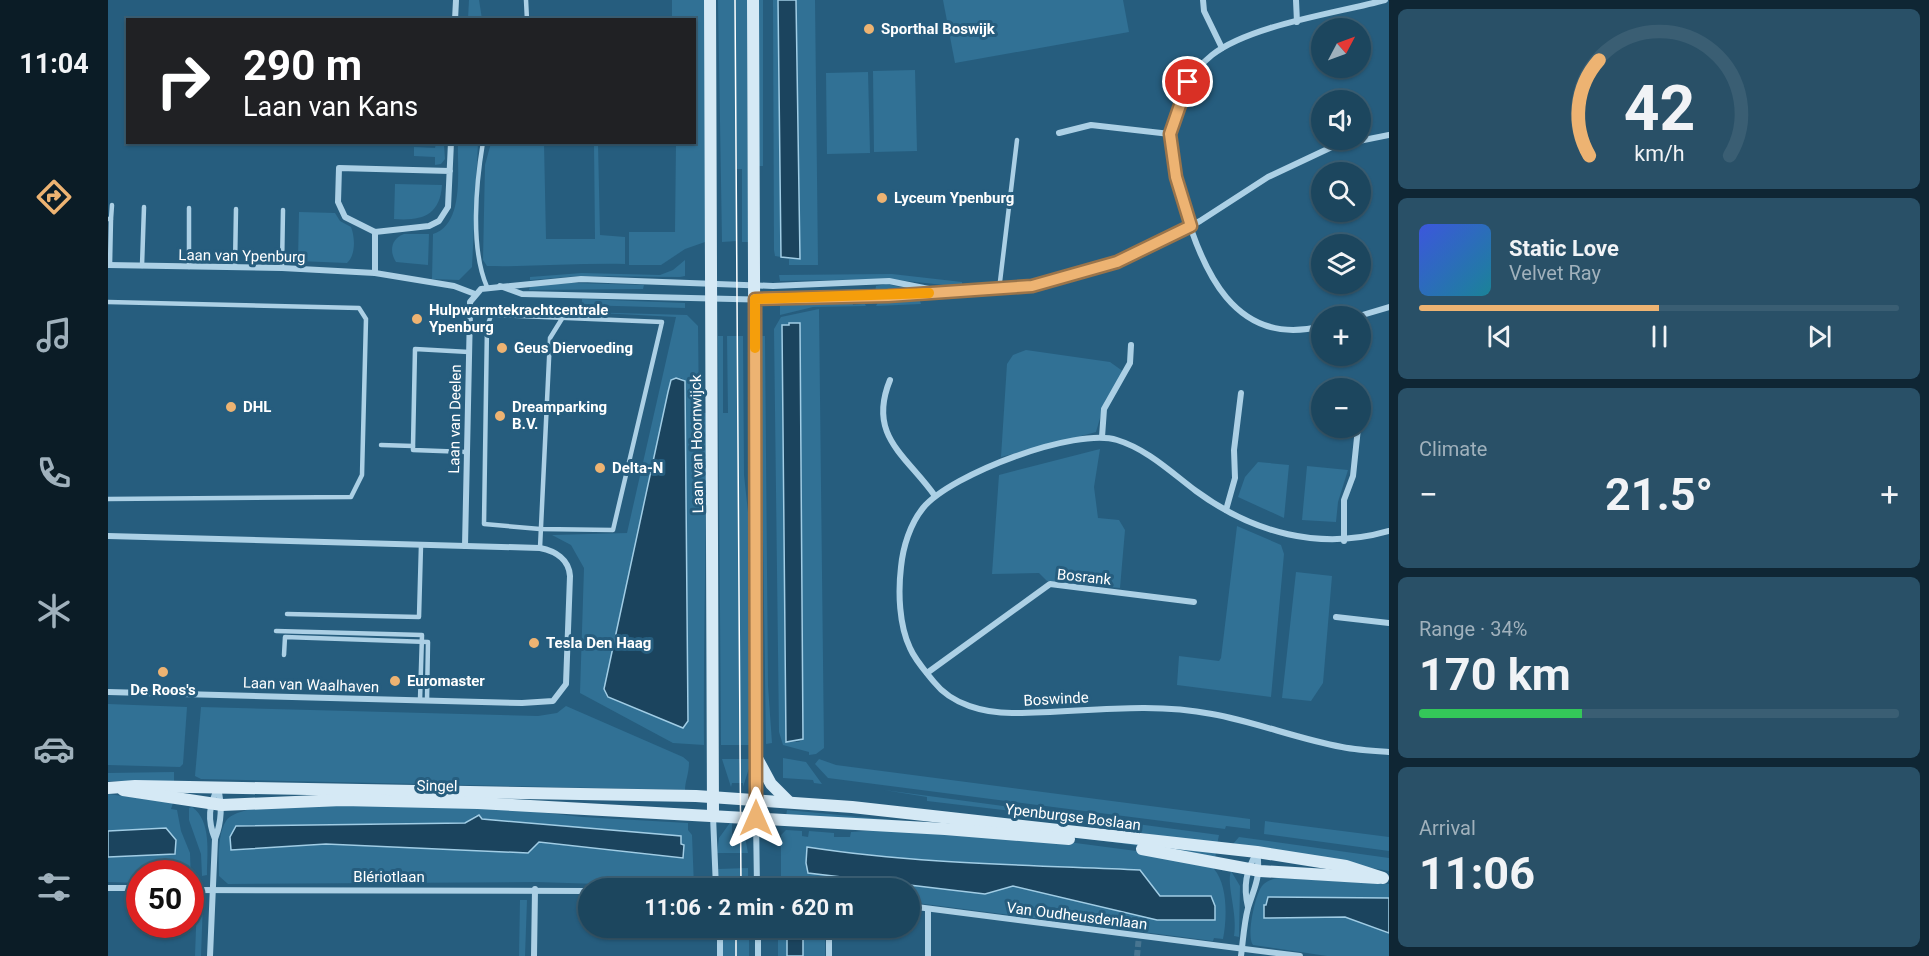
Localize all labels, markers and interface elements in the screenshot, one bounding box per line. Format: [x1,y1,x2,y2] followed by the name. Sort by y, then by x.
[1311,18,1371,78] north arrow
[1311,18,1371,438] map controls
[881,20,996,38] place label: Sporthal Boswijk
[862,22,876,36] marker: Sporthal Boswijk
[243,41,362,90] text: 290 m
[144,42,222,120] icon: right
[19,48,89,80] text: 11:04
[1162,56,1213,107] pin
[1171,65,1204,98] icon: arrive
[1623,72,1695,145] text: 42
[1311,90,1371,150] button: sound
[243,91,418,123] text: Laan van Kans
[1634,142,1684,167] text: km/h
[1311,162,1371,222] button: search
[33,176,75,218] icon: directions
[894,189,1014,207] place label: Lyceum Ypenburg
[875,191,889,205] marker: Lyceum Ypenburg
[1311,234,1371,294] button: layers
[1509,236,1619,261] text: Static Love
[178,246,306,266] street label: Laan van Ypenburg
[1509,261,1601,285] text: Velvet Ray
[429,301,608,336] place label: Hulpwarmtekrachtcentrale Ypenburg
[1311,306,1371,366] button: +
[410,312,424,326] marker: Hulpwarmtekrachtcentrale Ypenburg
[33,314,75,356] icon: music
[1483,320,1516,353] icon: previous
[1643,320,1676,353] icon: pause
[1803,320,1836,353] icon: next
[514,339,633,357] place label: Geus Diervoeding
[495,341,509,355] marker: Geus Diervoeding
[445,364,465,474] street label: Laan van Deelen
[687,374,707,514] street label: Laan van Hoornwijck
[1311,378,1371,438] button: −
[243,398,271,416] place label: DHL
[512,398,607,433] place label: Dreamparking B.V.
[224,400,238,414] marker: DHL
[493,409,507,423] marker: Dreamparking B.V.
[1419,437,1487,461] text: Climate
[33,452,75,494] icon: phone
[612,459,663,477] place label: Delta-N
[593,461,607,475] marker: Delta-N
[1605,468,1713,521] text: 21.5°
[1419,475,1438,514] text: −
[1880,475,1899,514] text: +
[1056,565,1112,589] street label: Bosrank
[33,590,75,632] icon: climate
[1419,617,1527,641] text: Range · 34%
[546,634,651,652] place label: Tesla Den Haag
[527,636,541,650] marker: Tesla Den Haag
[1419,648,1571,701] text: 170 km
[156,665,170,679] marker: De Roos's
[407,672,485,690] place label: Euromaster
[242,674,380,696] street label: Laan van Waalhaven
[388,674,402,688] marker: Euromaster
[130,681,196,699] place label: De Roos's
[1023,688,1089,710] street label: Boswinde
[33,728,75,770] icon: car
[416,777,458,795] street label: Singel
[724,786,788,850] position arrow
[1004,800,1142,834] street label: Ypenburgse Boslaan
[1419,816,1476,840] text: Arrival
[1419,847,1535,900] text: 11:06
[126,860,204,938] speed limit sign: 50
[33,866,75,908] icon: filters
[353,868,425,886] street label: Blériotlaan
[644,895,854,920] text: 11:06 · 2 min · 620 m
[1006,898,1148,934] street label: Van Oudheusdenlaan

